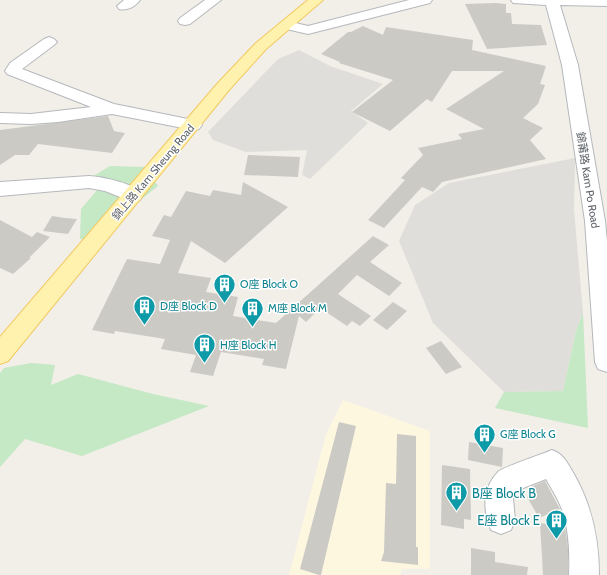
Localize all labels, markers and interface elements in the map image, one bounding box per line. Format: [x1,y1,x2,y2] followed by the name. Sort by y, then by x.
[109,121,197,223] street label: 錦上路 Kam Sheung Road
[573,131,603,229] street label: 錦莆路 Kam Po Road
[212,271,238,304] building icon: O座 Block O
[240,277,298,291] place label: O座 Block O
[131,293,157,326] building icon: D座 Block D
[239,295,265,328] building icon: M座 Block M
[160,299,217,313] place label: D座 Block D
[268,301,327,315] place label: M座 Block M
[191,332,217,365] building icon: H座 Block H
[220,338,277,352] place label: H座 Block H
[472,421,498,454] building icon: G座 Block G
[500,427,556,441] place label: G座 Block G
[443,480,469,513] building icon: B座 Block B
[472,485,536,501] place label: B座 Block B
[543,507,569,540] building icon: E座 Block E
[477,512,540,528] place label: E座 Block E

